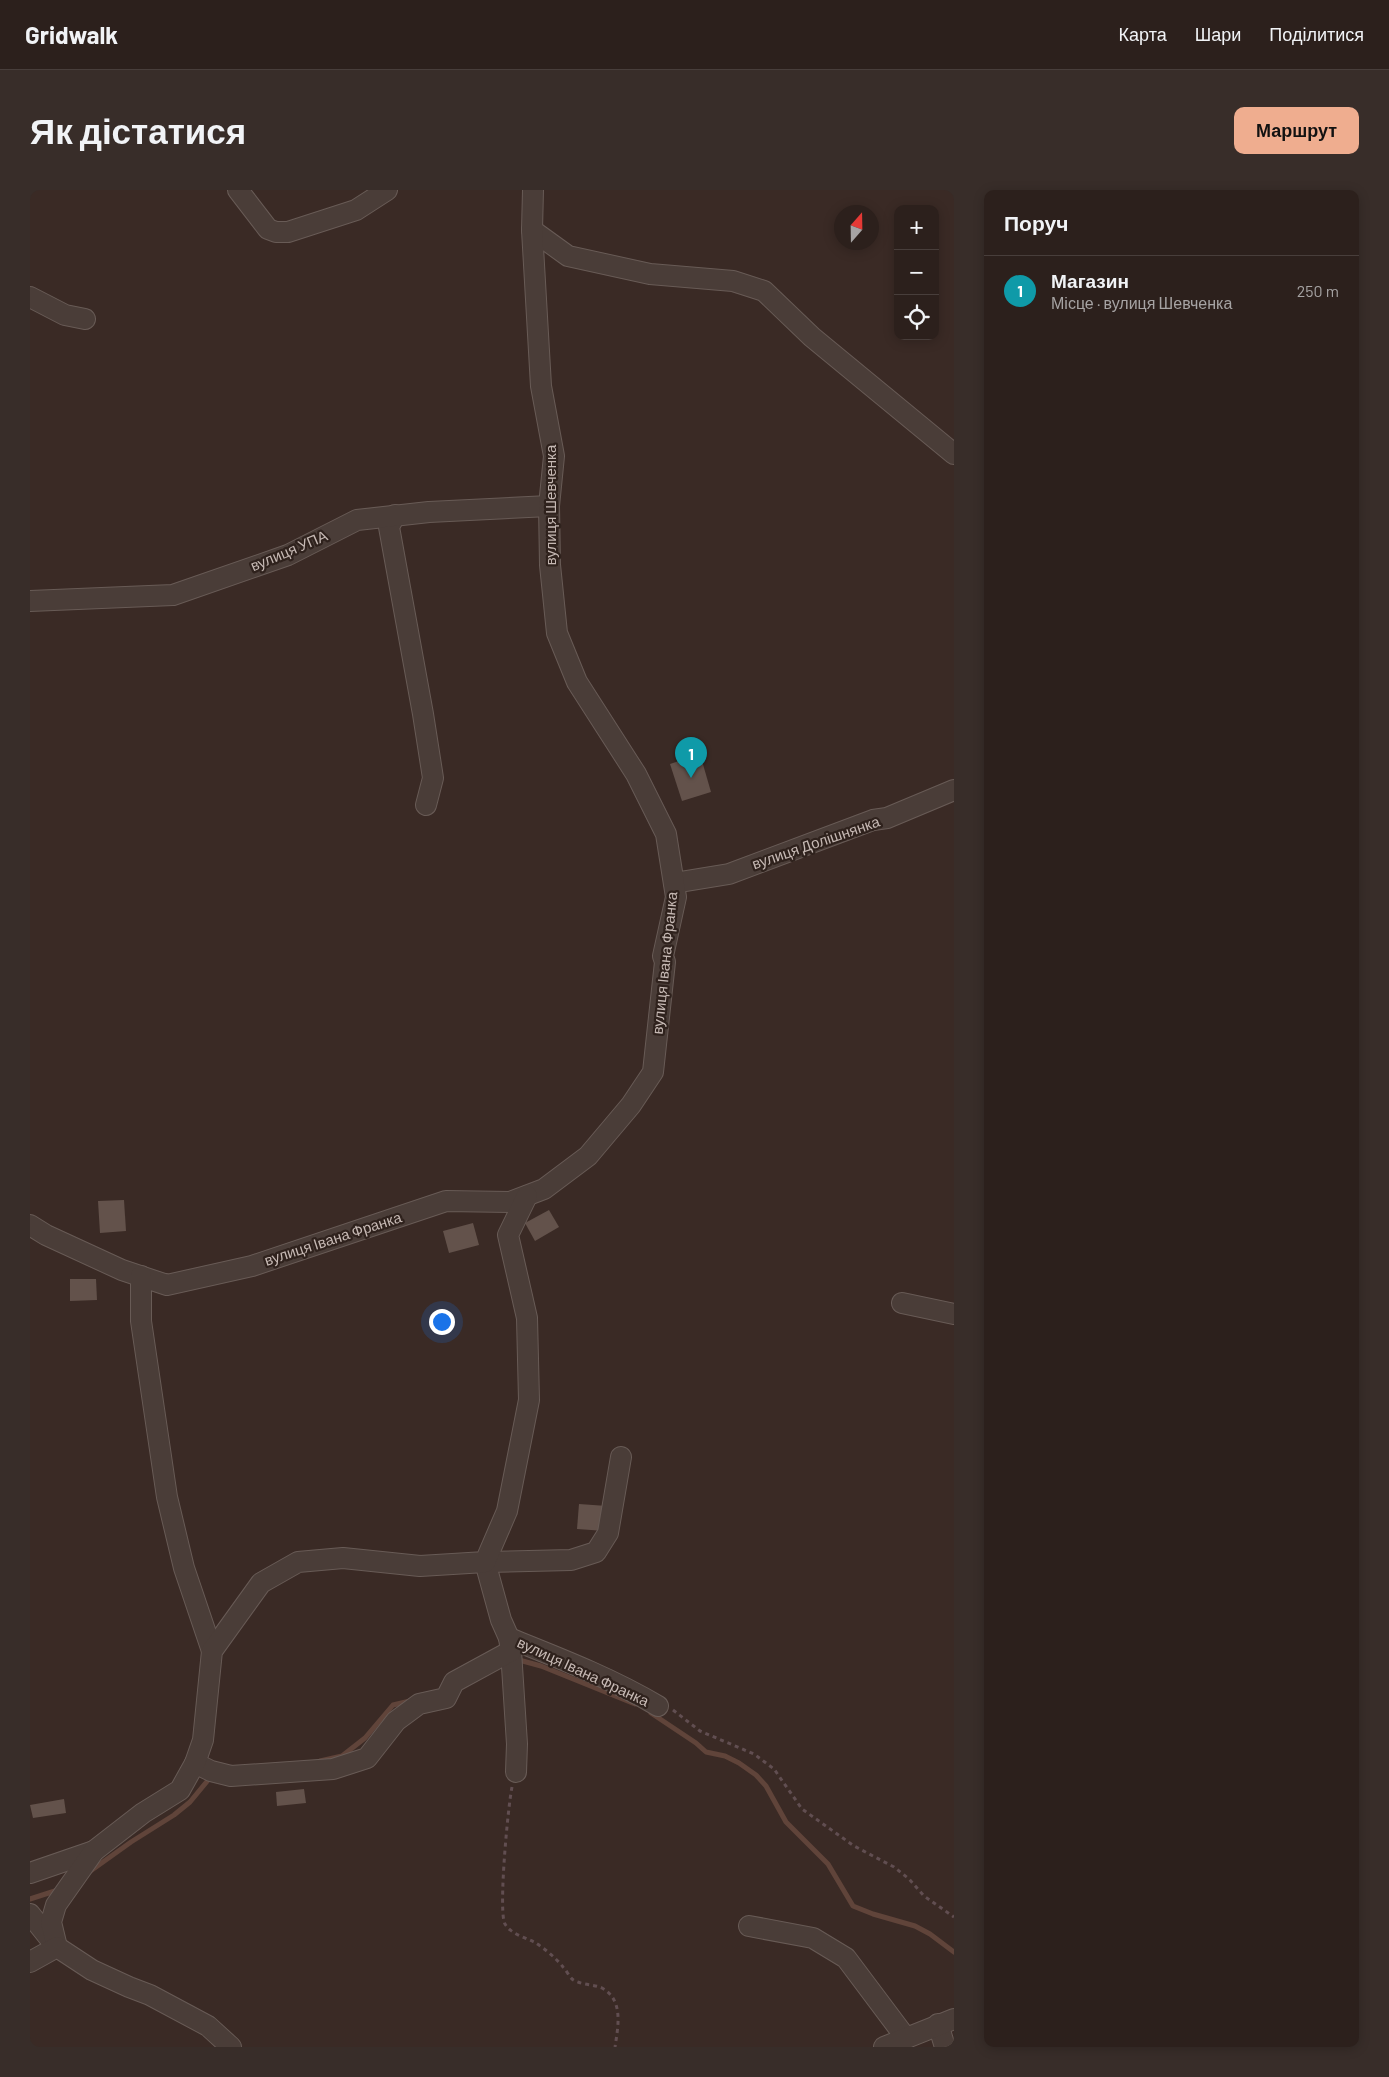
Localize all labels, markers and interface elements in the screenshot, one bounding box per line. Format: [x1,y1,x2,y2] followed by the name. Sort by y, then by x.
[25,20,118,49] text: Gridwalk
[1119,23,1167,45] text: Карта
[1195,23,1241,45] text: Шари
[1269,23,1364,45] text: Поділитися
[1234,107,1359,154] button: Маршрут
[30,109,246,151] text: Як дістатися
[834,205,879,250] north arrow
[894,205,939,340] map controls
[894,205,939,250] button: +
[1004,210,1068,235] text: Поруч
[894,250,939,295] button: −
[1051,269,1129,292] text: Магазин
[1017,281,1023,300] text: 1
[1297,281,1339,300] text: 250 m
[1051,293,1232,312] text: Місце · вулиця Шевченка
[894,295,939,340] button: locate
[541,444,559,565] street label: вулиця Шевченка
[247,526,330,574] street label: вулиця УПА
[675,737,707,778] pin: 1
[749,812,883,872] street label: вулиця Долішнянка
[648,890,681,1035] street label: вулиця Івана Франка
[262,1207,404,1269] street label: вулиця Івана Франка
[429,1309,455,1335] your location
[515,1633,653,1710] street label: вулиця Івана Франка

